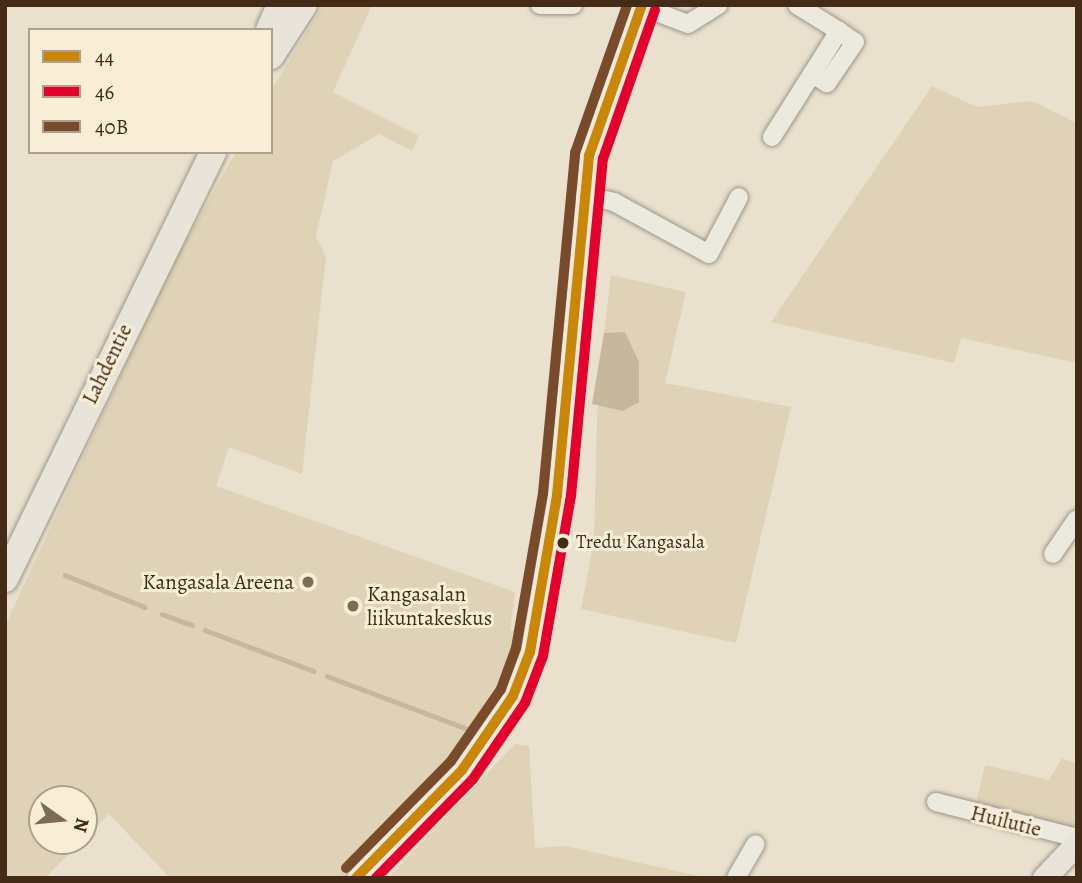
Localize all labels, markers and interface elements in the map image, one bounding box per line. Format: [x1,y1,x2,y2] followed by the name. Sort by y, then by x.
[28,28,273,154] legend
[95,43,114,71] text: 44
[95,78,114,106] text: 46
[95,113,128,141] text: 40B
[77,320,137,408] street label: Lahdentie
[576,532,705,554] place label: Tredu Kangasala
[556,536,570,550] marker: Tredu Kangasala
[143,569,294,595] place label: Kangasala Areena
[300,574,316,590] marker: Kangasala Areena
[367,581,492,631] place label: Kangasalan liikuntakeskus
[345,598,361,614] marker: Kangasalan liikuntakeskus
[28,785,98,855] north arrow
[968,800,1044,842] street label: Huilutie
[67,815,96,835] text: N

